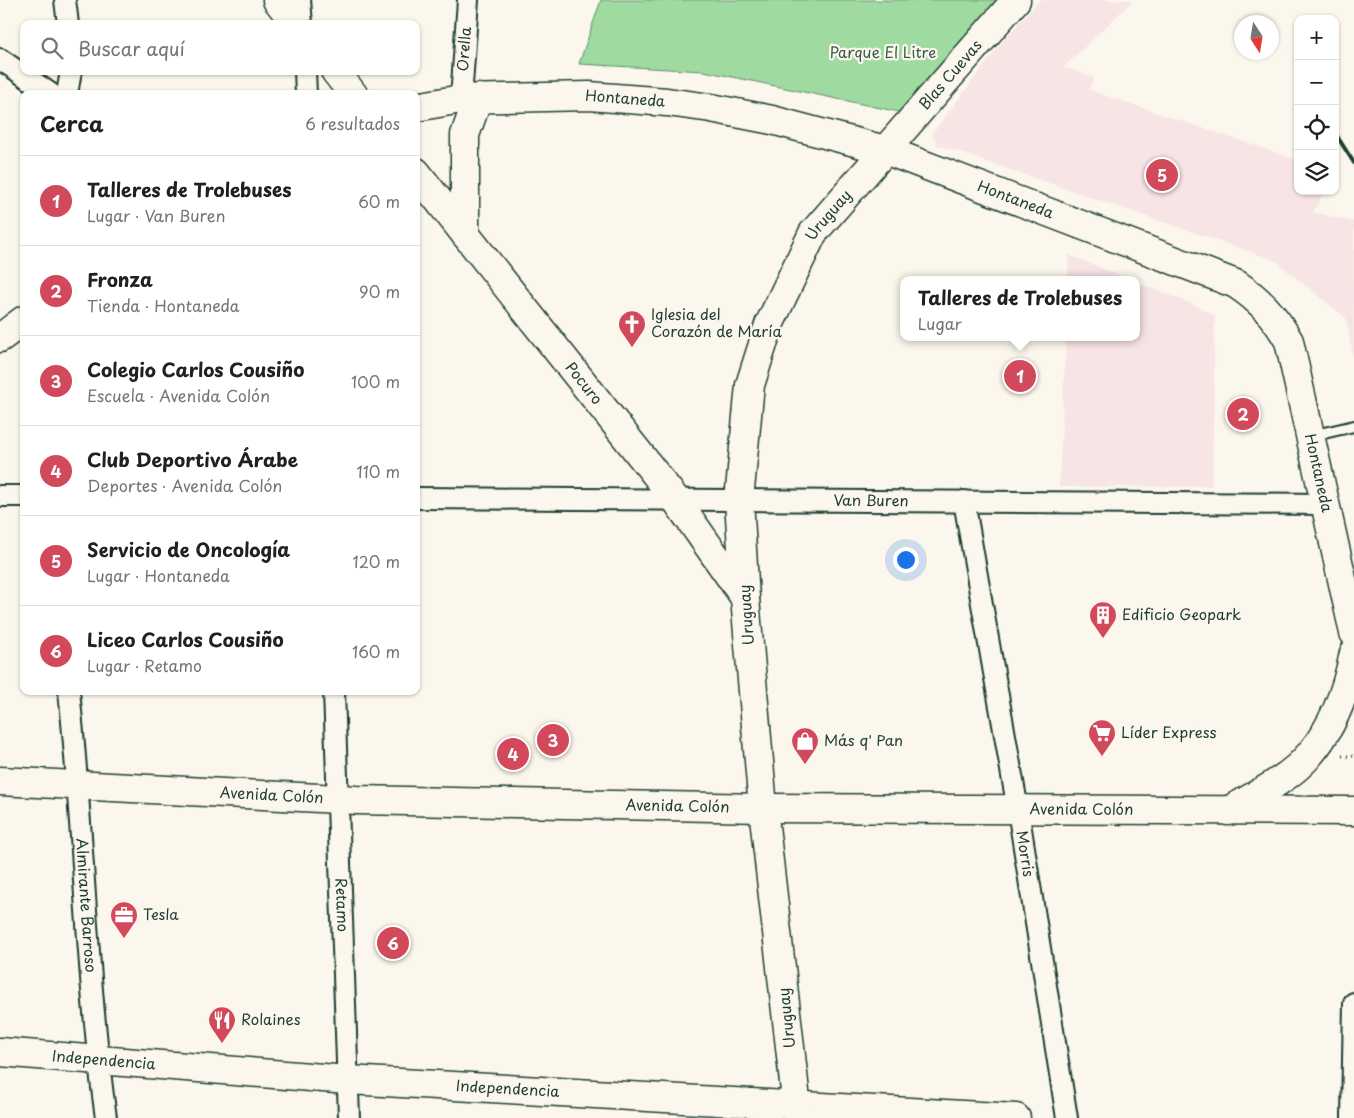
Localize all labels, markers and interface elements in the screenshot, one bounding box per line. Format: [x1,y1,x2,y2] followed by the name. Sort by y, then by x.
[1234,15,1279,60] north arrow
[1294,15,1339,195] map controls
[1294,15,1339,60] button: +
[20,20,420,75] search box
[450,25,476,72] street label: Orella
[38,34,66,62] icon: search
[78,34,185,62] text: Buscar aquí
[913,34,987,114] street label: Blas Cuevas
[830,40,936,63] park label: Parque El Litre
[1294,60,1339,105] button: −
[584,83,667,112] street label: Hontaneda
[1294,105,1339,150] button: locate
[40,107,104,139] text: Cerca
[305,111,400,135] text: 6 resultados
[1294,150,1339,195] button: layers
[1146,156,1178,194] pin: 5
[974,173,1058,224] street label: Hontaneda
[87,175,292,203] text: Talleres de Trolebuses
[798,184,856,244] street label: Uruguay
[52,189,60,213] text: 1
[358,189,400,213] text: 60 m
[87,203,225,227] text: Lugar · Van Buren
[87,265,153,293] text: Fronza
[900,276,1140,341] popup
[50,279,62,303] text: 2
[359,279,400,303] text: 90 m
[918,283,1122,311] text: Talleres de Trolebuses
[87,293,240,317] text: Tienda · Hontaneda
[651,302,782,342] place label: Iglesia del Corazón de María
[617,309,647,348] church icon: Iglesia del Corazón de María
[918,311,962,335] text: Lugar
[87,355,304,383] text: Colegio Carlos Cousiño
[561,356,609,409] street label: Pocuro
[1004,357,1036,395] pin: 1
[51,369,61,393] text: 3
[351,369,400,393] text: 100 m
[87,383,270,407] text: Escuela · Avenida Colón
[1227,395,1259,433] pin: 2
[1300,431,1340,515] street label: Hontaneda
[87,445,298,473] text: Club Deportivo Árabe
[51,459,61,483] text: 4
[357,459,400,483] text: 110 m
[87,473,282,497] text: Deportes · Avenida Colón
[833,488,909,511] street label: Van Buren
[87,535,290,563] text: Servicio de Oncología
[893,547,919,573] your location
[51,549,61,573] text: 5
[353,549,400,573] text: 120 m
[87,563,230,587] text: Lugar · Hontaneda
[732,584,759,646] street label: Uruguay
[1088,600,1118,639] building icon: Edificio Geopark
[1122,602,1241,625] place label: Edificio Geopark
[87,625,284,653] text: Liceo Carlos Cousiño
[50,639,62,663] text: 6
[352,639,400,663] text: 160 m
[87,653,202,677] text: Lugar · Retamo
[1087,718,1117,757] supermarket icon: Líder Express
[1121,720,1217,743] place label: Líder Express
[537,721,569,759] pin: 3
[790,726,820,765] shop icon: Más q' Pan
[824,728,903,751] place label: Más q' Pan
[497,735,529,773] pin: 4
[219,780,324,808] street label: Avenida Colón
[625,792,730,817] street label: Avenida Colón
[1029,796,1133,820] street label: Avenida Colón
[1011,829,1041,878] street label: Morris
[71,837,104,973] street label: Almirante Barroso
[331,877,355,932] street label: Retamo
[109,900,139,939] office icon: Tesla
[143,902,179,925] place label: Tesla
[377,924,409,962] pin: 6
[771,987,800,1050] street label: Uruguay
[207,1005,237,1044] restaurant icon: Rolaines
[241,1007,301,1030] place label: Rolaines
[51,1043,157,1075] street label: Independencia
[455,1073,561,1102] street label: Independencia

